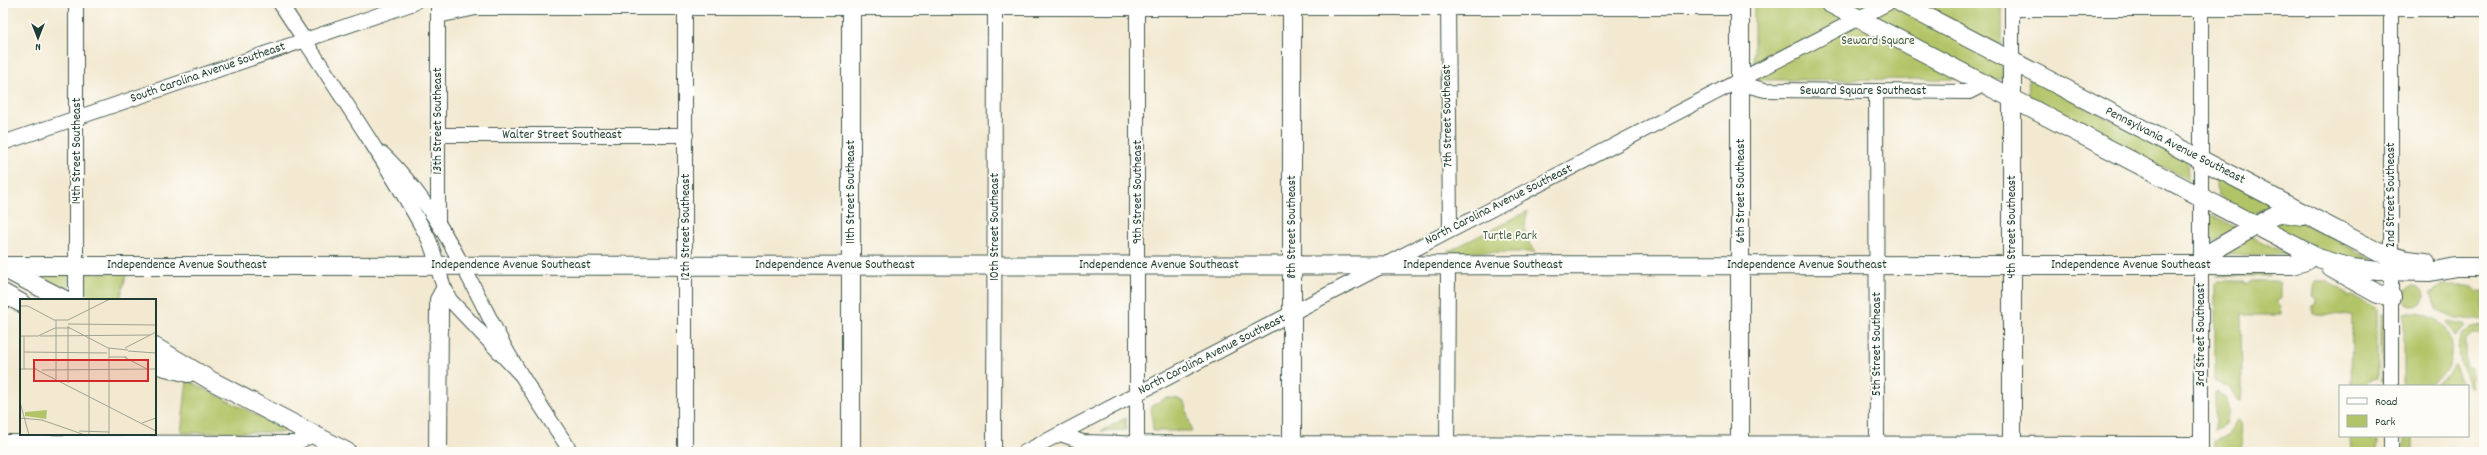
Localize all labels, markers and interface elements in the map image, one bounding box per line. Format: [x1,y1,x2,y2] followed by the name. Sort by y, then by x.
[18,18,58,58] north arrow
[1841,32,1915,51] park label: Seward Square
[128,37,288,109] street label: South Carolina Avenue Southeast
[35,38,41,54] text: N
[1438,64,1458,168] street label: 7th Street Southeast
[429,67,448,174] street label: 13th Street Southeast
[1800,82,1926,101] street label: Seward Square Southeast
[68,98,87,204] street label: 14th Street Southeast
[2102,102,2249,190] street label: Pennsylvania Avenue Southeast
[502,126,622,145] street label: Walter Street Southeast
[1732,138,1751,243] street label: 6th Street Southeast
[842,140,861,244] street label: 11th Street Southeast
[1129,140,1148,244] street label: 9th Street Southeast
[2382,142,2401,248] street label: 2nd Street Southeast
[1422,159,1576,250] street label: North Carolina Avenue Southeast
[677,173,696,280] street label: 12th Street Southeast
[986,173,1005,281] street label: 10th Street Southeast
[1283,175,1302,279] street label: 8th Street Southeast
[2003,175,2022,279] street label: 4th Street Southeast
[1483,227,1537,246] park label: Turtle Park
[107,256,267,275] street label: Independence Avenue Southeast
[431,256,591,275] street label: Independence Avenue Southeast
[755,256,915,275] street label: Independence Avenue Southeast
[1079,256,1239,275] street label: Independence Avenue Southeast
[1403,256,1563,275] street label: Independence Avenue Southeast
[1727,256,1887,275] street label: Independence Avenue Southeast
[2051,256,2211,275] street label: Independence Avenue Southeast
[2192,283,2211,387] street label: 3rd Street Southeast
[1868,292,1887,396] street label: 5th Street Southeast
[20,299,156,435] inset map
[1135,309,1289,400] street label: North Carolina Avenue Southeast
[2339,385,2469,437] legend
[2375,394,2397,411] text: Road
[2375,414,2396,431] text: Park

